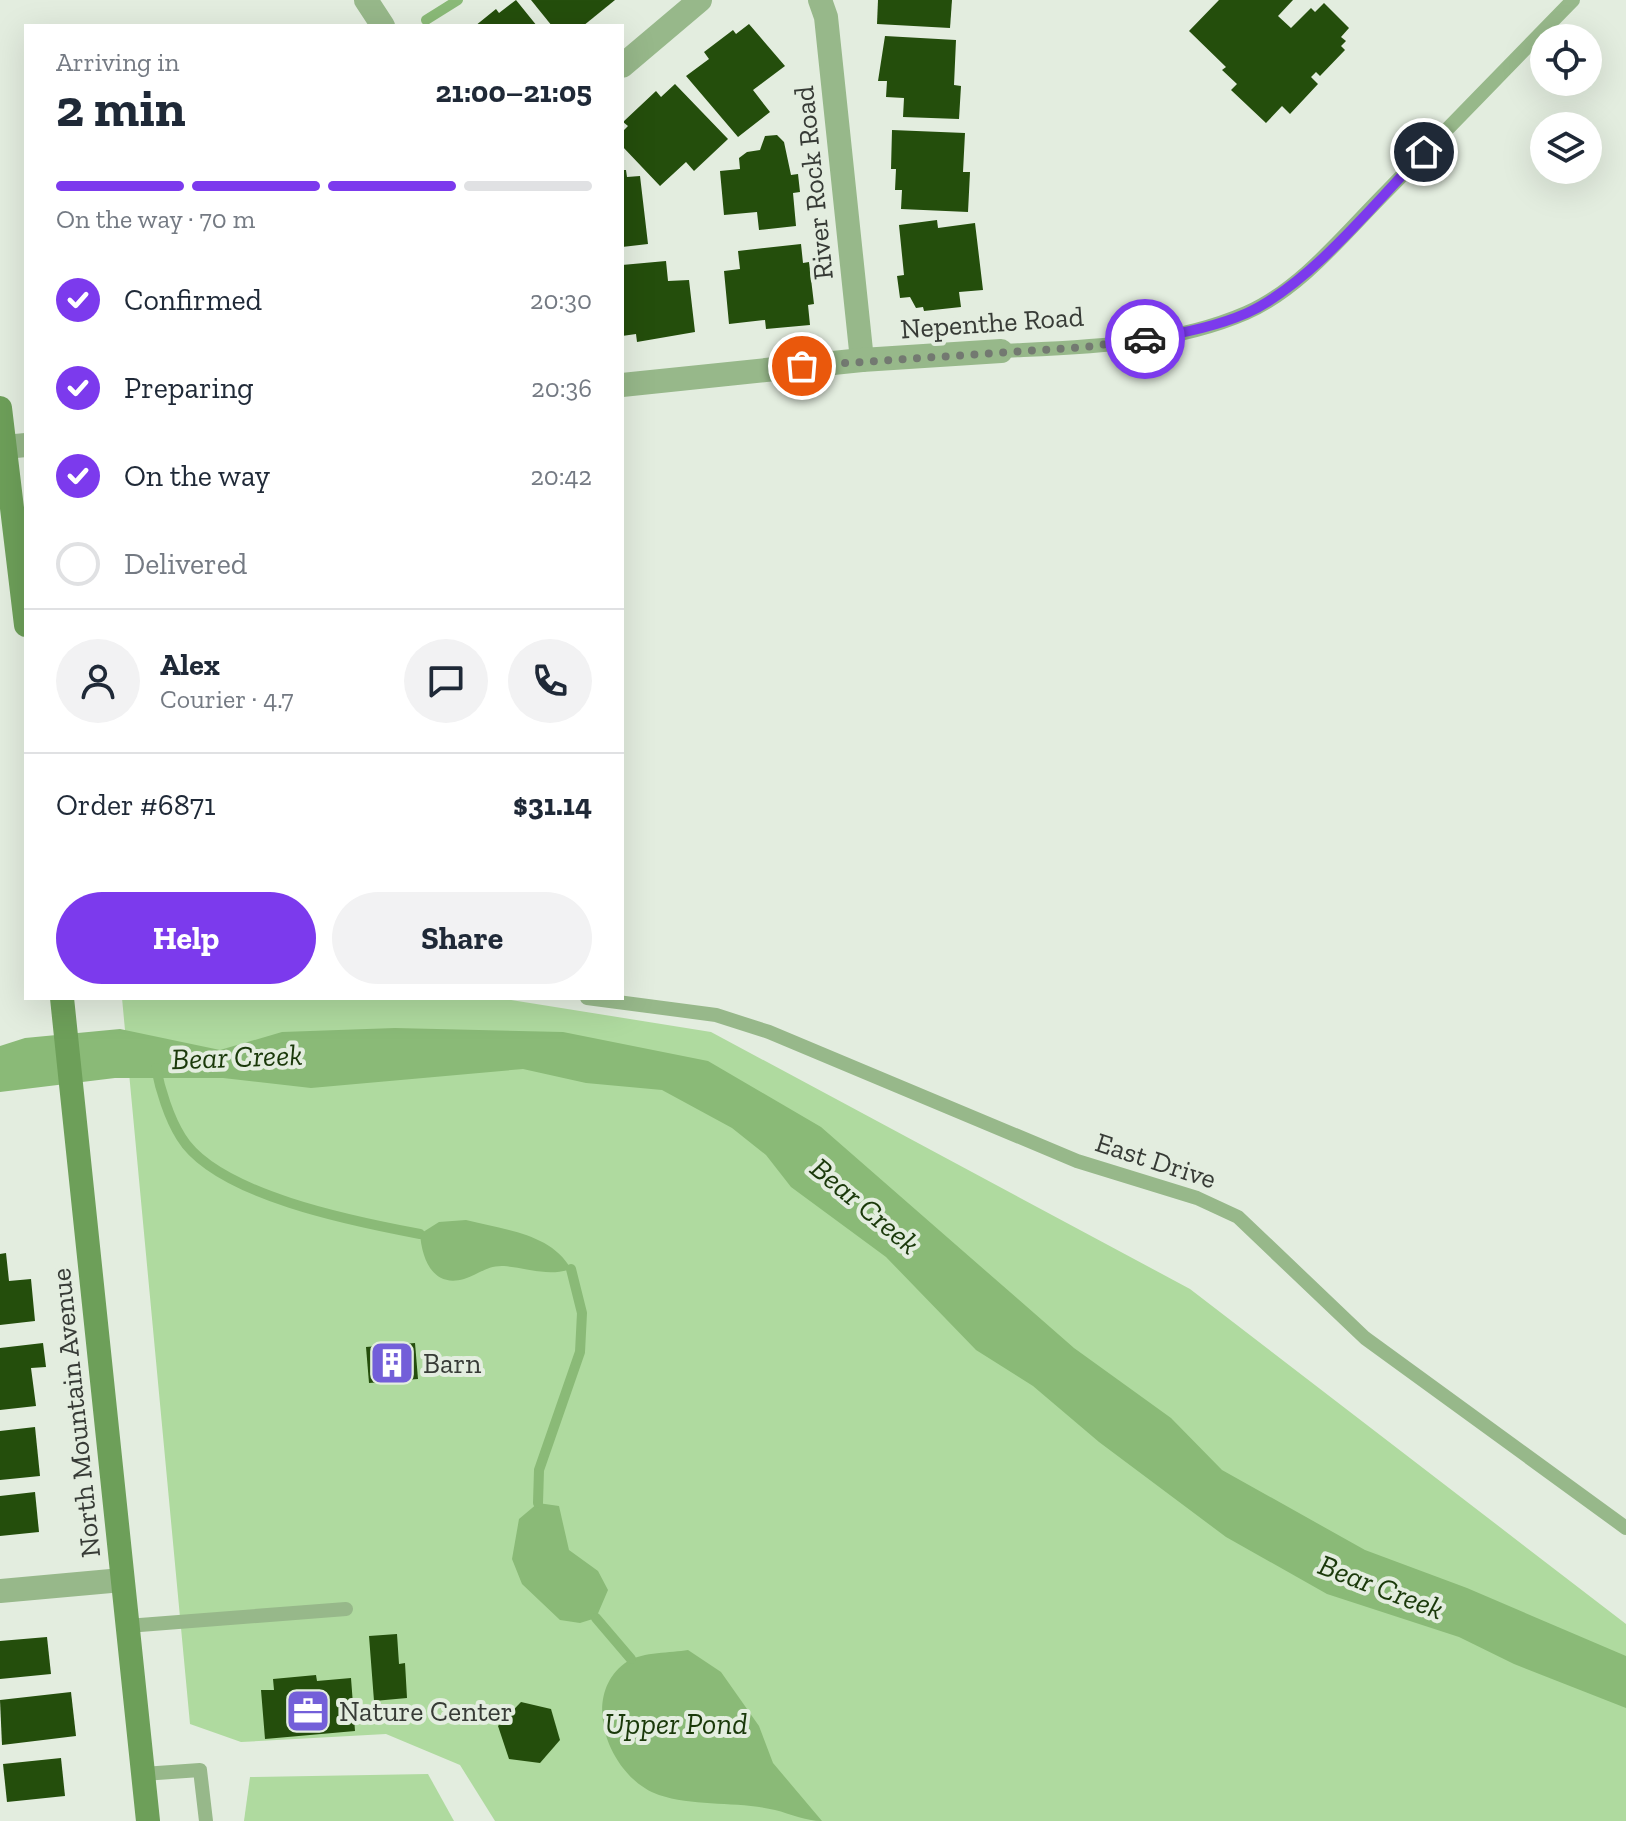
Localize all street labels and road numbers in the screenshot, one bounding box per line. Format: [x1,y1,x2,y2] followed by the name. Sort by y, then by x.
[787,84,840,281] street label: River Rock Road
[899,300,1085,345] street label: Nepenthe Road
[1091,1125,1220,1195] street label: East Drive
[44,1267,107,1559] street label: North Mountain Avenue

